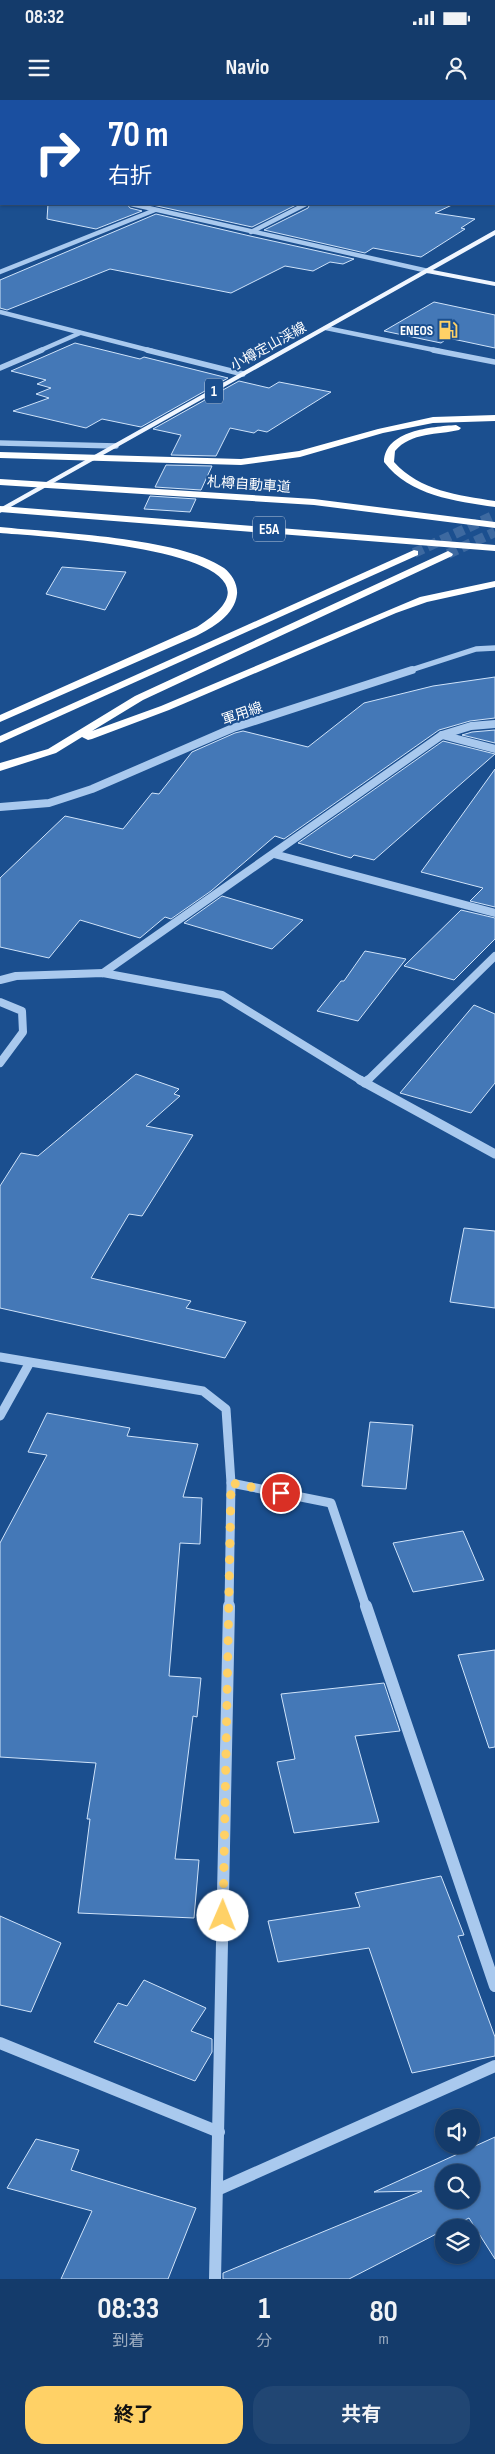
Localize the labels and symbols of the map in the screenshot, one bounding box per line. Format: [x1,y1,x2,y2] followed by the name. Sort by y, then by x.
[227,319,309,374] street label: 小樽定山渓線
[437,319,459,341] fuel station icon: ENEOS
[400,322,433,339] place label: ENEOS
[205,378,223,404] road number: 1
[206,473,291,496] street label: 札樽自動車道
[253,516,285,542] road number: E5A
[220,699,265,728] street label: 軍用線
[260,1472,302,1514] pin
[196,1889,248,1941] position arrow

